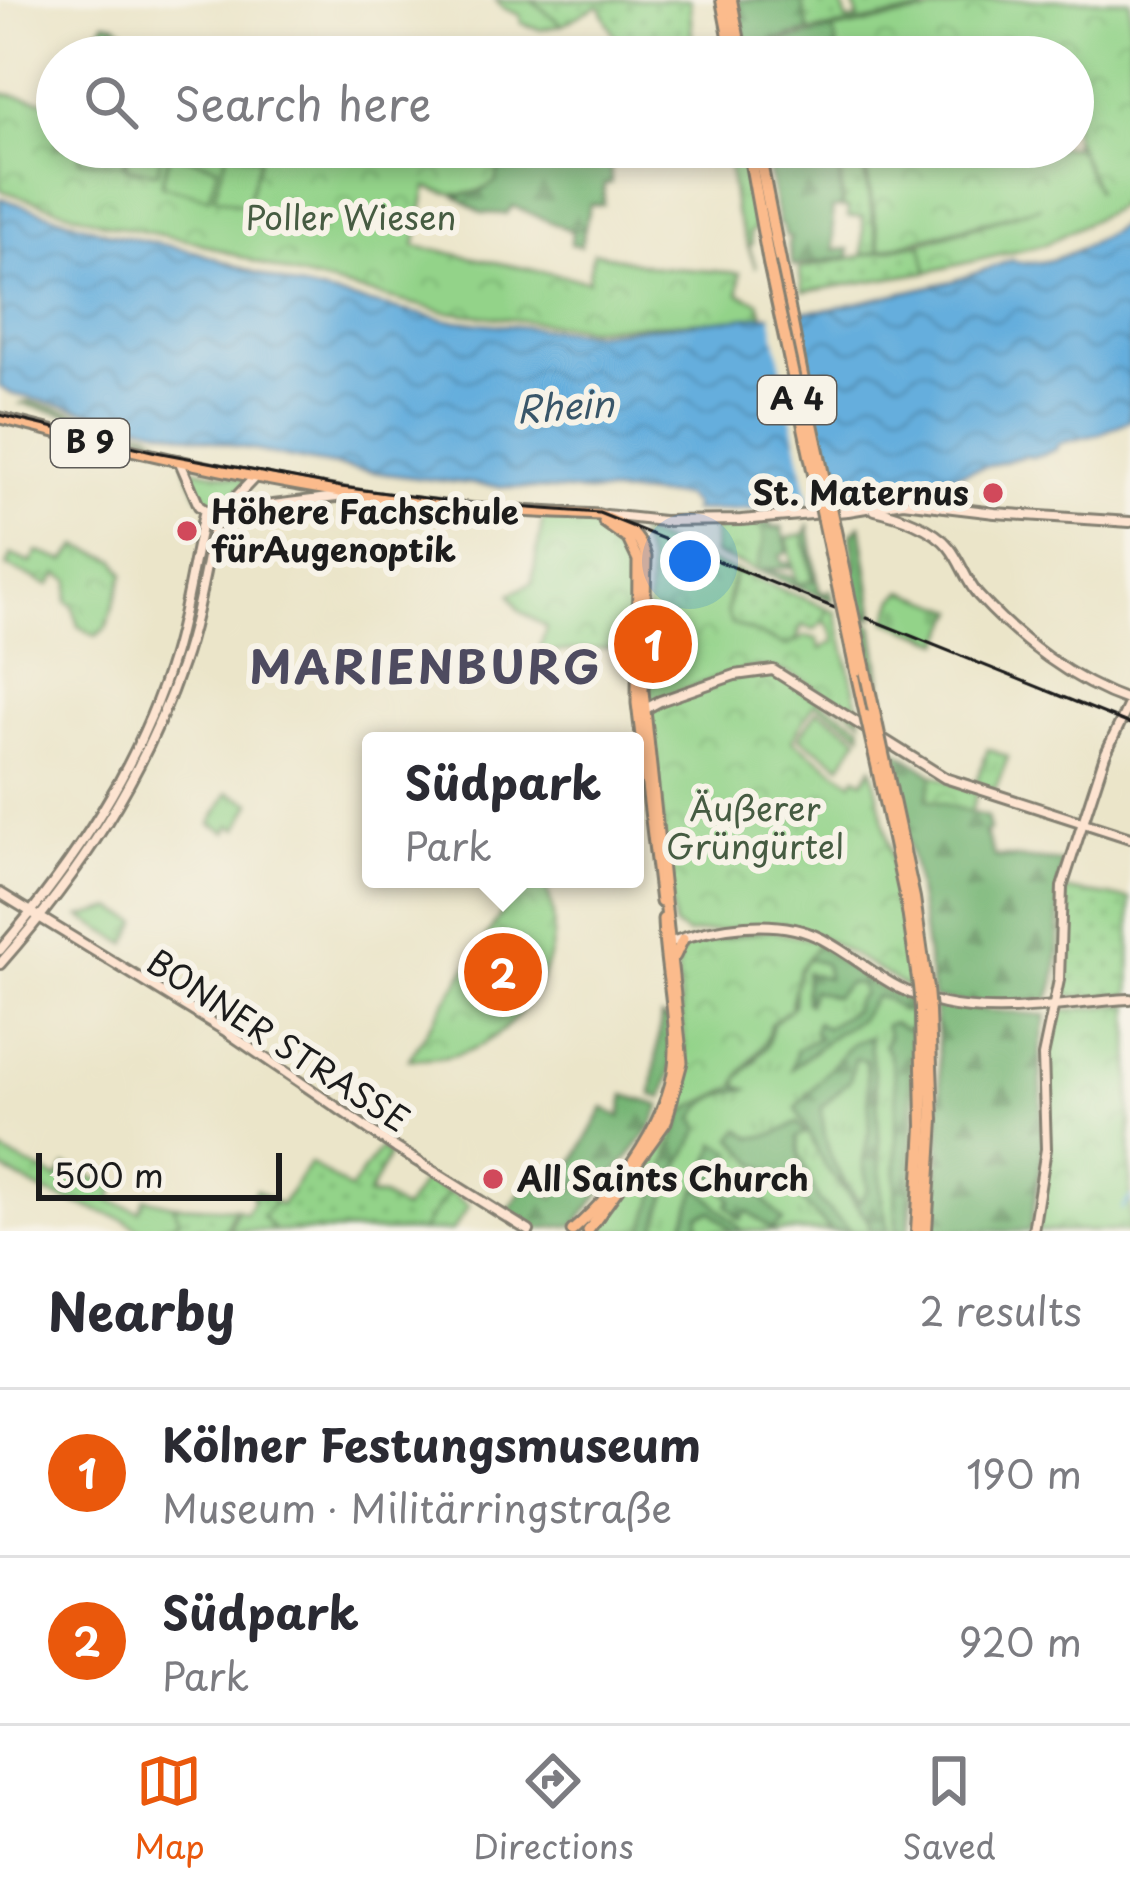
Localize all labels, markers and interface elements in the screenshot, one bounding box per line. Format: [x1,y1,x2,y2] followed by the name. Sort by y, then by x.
[36,36,1094,168] search box
[174,68,431,136] text: Search here
[78,69,144,135] icon: search
[246,191,456,241] park label: Poller Wiesen
[514,375,617,435] water label: Rhein
[758,376,836,424] road number: A 4
[51,419,129,467] road number: B 9
[753,466,969,516] place label: St. Maternus
[980,480,1006,506] marker: St. Maternus
[211,485,519,573] place label: Höhere Fachschule fürAugenoptik
[174,518,200,544] marker: Höhere Fachschule fürAugenoptik
[660,531,720,591] your location
[614,599,692,689] pin: 1
[249,631,603,699] district label: MARIENBURG
[362,732,644,888] popup
[405,747,601,815] text: Südpark
[666,782,844,870] park label: Äußerer Grüngürtel
[405,815,492,874] text: Park
[464,927,542,1017] pin: 2
[138,936,420,1143] street label: BONNER STRASSE
[36,1147,282,1200] scale bar
[54,1149,164,1199] text: 500 m
[516,1152,809,1202] place label: All Saints Church
[480,1166,506,1192] marker: All Saints Church
[48,1271,235,1348] text: Nearby
[920,1280,1082,1339] text: 2 results
[162,1409,701,1477] text: Kölner Festungsmuseum
[78,1443,96,1502] text: 1
[966,1443,1082,1502] text: 190 m
[162,1477,672,1536] text: Museum · Militärringstraße
[162,1577,359,1645] text: Südpark
[73,1611,101,1670] text: 2
[959,1611,1082,1670] text: 920 m
[162,1645,249,1704] text: Park
[134,1748,205,1870] tab: Map
[473,1748,634,1870] tab: Directions
[902,1748,996,1870] tab: Saved

